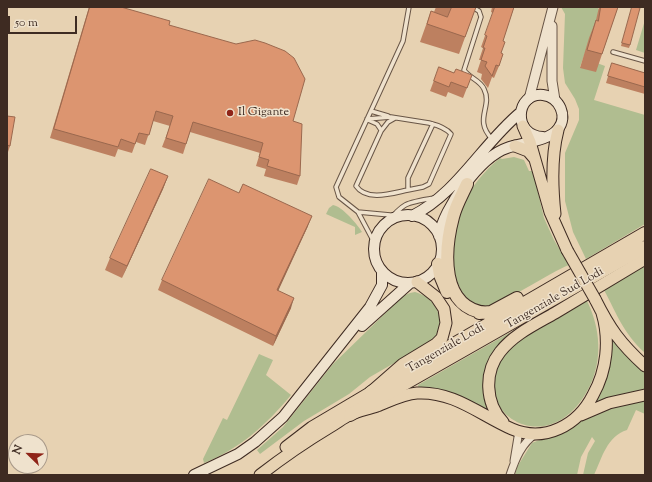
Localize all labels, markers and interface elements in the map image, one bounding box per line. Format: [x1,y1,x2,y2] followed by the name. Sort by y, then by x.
[10,8,79,34] scale bar
[15,14,38,32] text: 50 m
[238,106,289,120] place label: Il Gigante
[225,108,235,118] marker: Il Gigante
[504,265,606,333] street label: Tangenziale Sud Lodi
[405,321,487,377] street label: Tangenziale Lodi
[8,434,48,474] north arrow
[9,443,27,457] text: N

